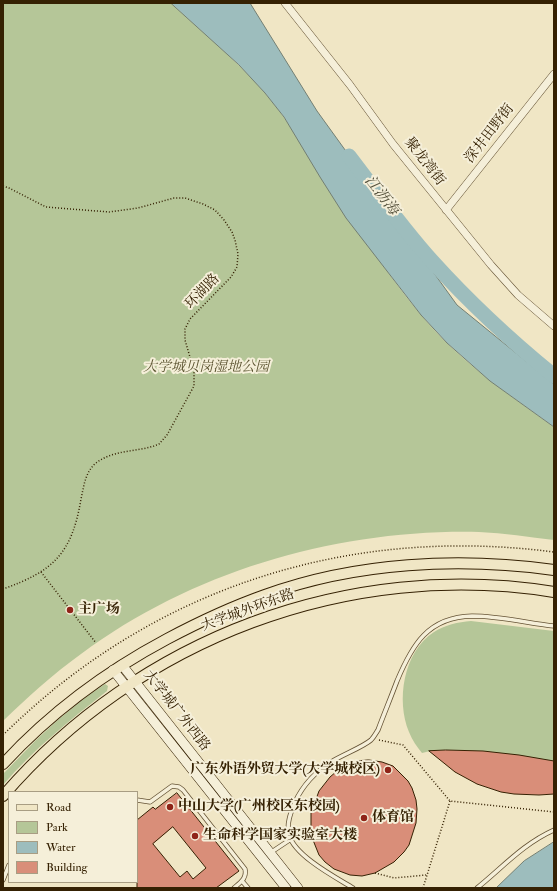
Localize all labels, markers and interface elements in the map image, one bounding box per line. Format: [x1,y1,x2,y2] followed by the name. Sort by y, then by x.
[462,101,518,167] street label: 深井田野街
[400,135,448,189] street label: 聚龙湾街
[360,173,402,219] water label: 江沥海
[182,271,224,313] street label: 环湖路
[143,360,269,376] park label: 大学城贝岗湿地公园
[199,586,297,636] street label: 大学城外环东路
[78,602,120,618] place label: 主广场
[65,605,75,615] marker: 主广场
[139,667,213,755] street label: 大学城广外西路
[190,762,380,778] place label: 广东外语外贸大学(大学城校区)
[383,765,393,775] marker: 广东外语外贸大学(大学城校区)
[8,791,138,883] legend
[178,799,340,815] place label: 中山大学(广州校区东校园)
[46,800,71,815] text: Road
[165,802,175,812] marker: 中山大学(广州校区东校园)
[372,810,414,826] place label: 体育馆
[359,813,369,823] marker: 体育馆
[46,820,68,835] text: Park
[203,828,357,844] place label: 生命科学国家实验室大楼
[190,831,200,841] marker: 生命科学国家实验室大楼
[46,840,75,855] text: Water
[46,860,87,875] text: Building

